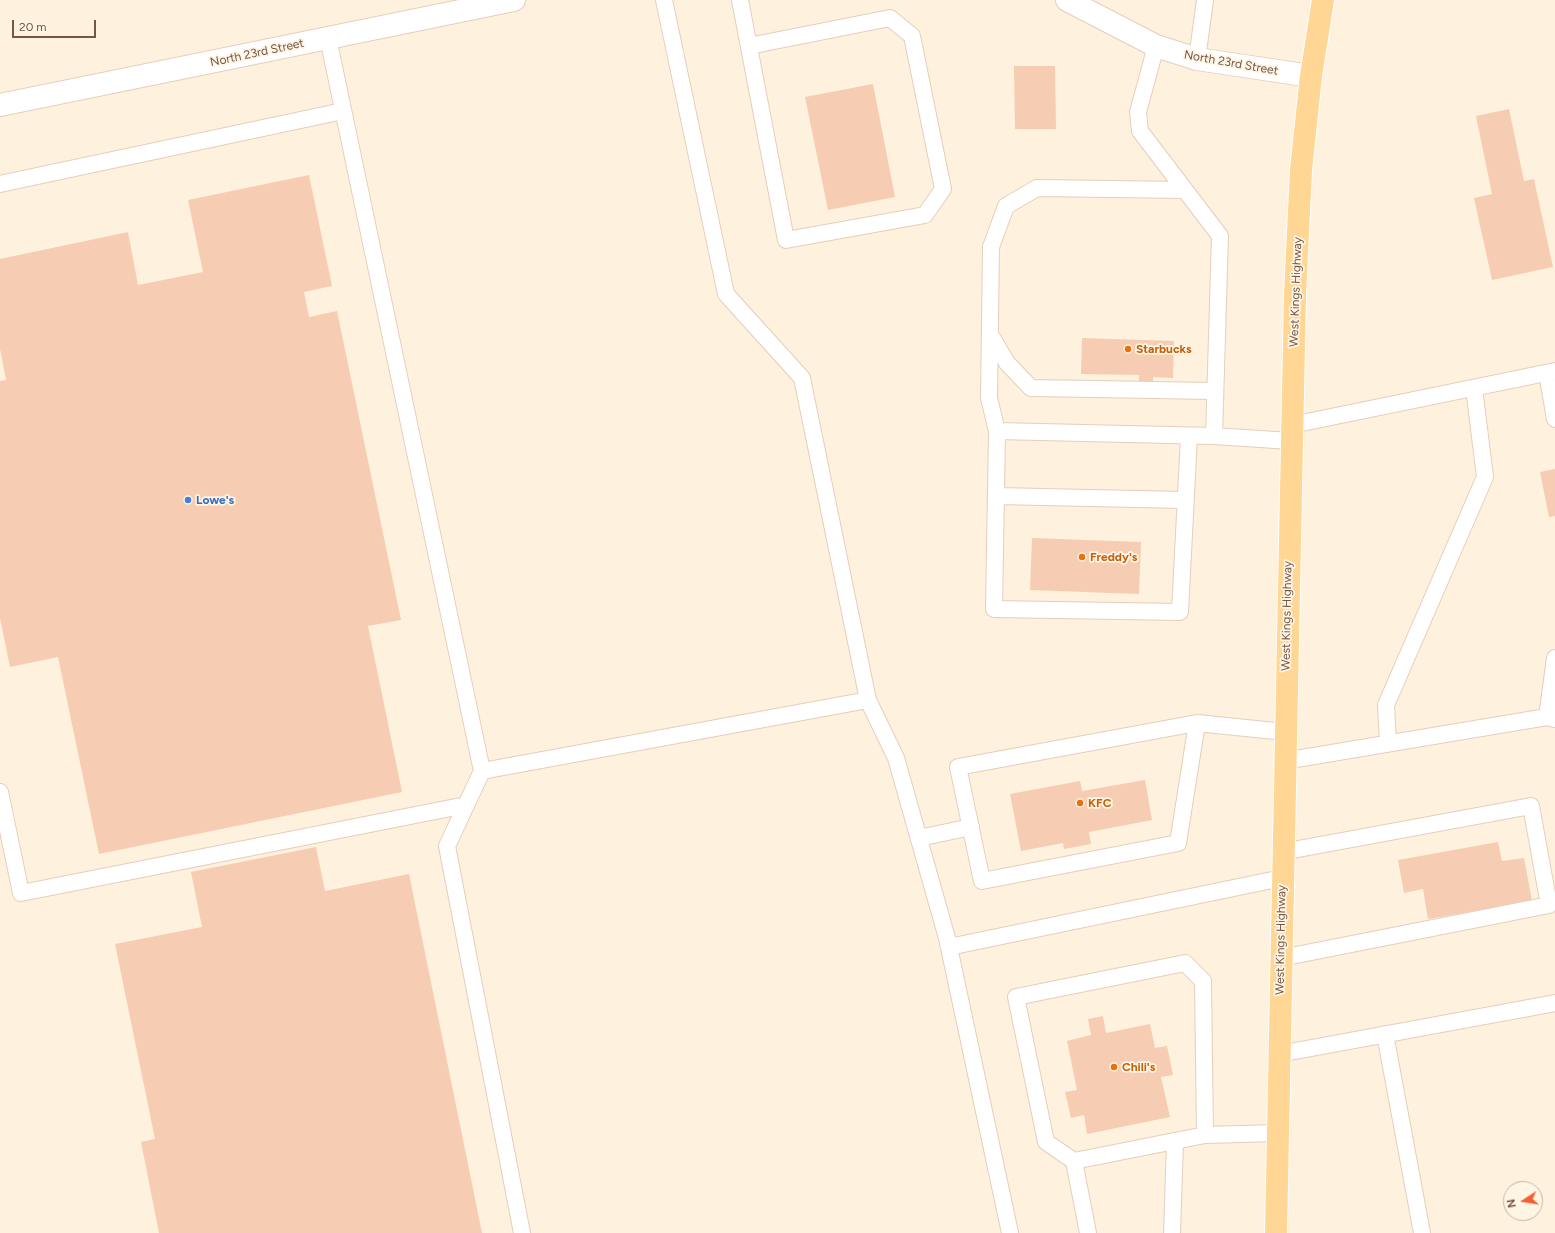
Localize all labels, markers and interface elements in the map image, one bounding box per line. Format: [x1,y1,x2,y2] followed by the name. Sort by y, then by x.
[14,12,98,38] scale bar
[19,20,47,34] text: 20 m
[209,36,305,70] street label: North 23rd Street
[1183,48,1279,78] street label: North 23rd Street
[1287,237,1305,347] street label: West Kings Highway
[1136,342,1192,356] place label: Starbucks
[1123,344,1133,354] marker: Starbucks
[196,493,234,507] place label: Lowe's
[183,495,193,505] marker: Lowe's
[1090,550,1137,564] place label: Freddy's
[1077,552,1087,562] marker: Freddy's
[1279,561,1295,671] street label: West Kings Highway
[1088,796,1111,810] place label: KFC
[1075,798,1085,808] marker: KFC
[1273,885,1289,995] street label: West Kings Highway
[1122,1060,1155,1074] place label: Chili's
[1109,1062,1119,1072] marker: Chili's
[1503,1181,1543,1221] north arrow
[1505,1198,1519,1209] text: N

